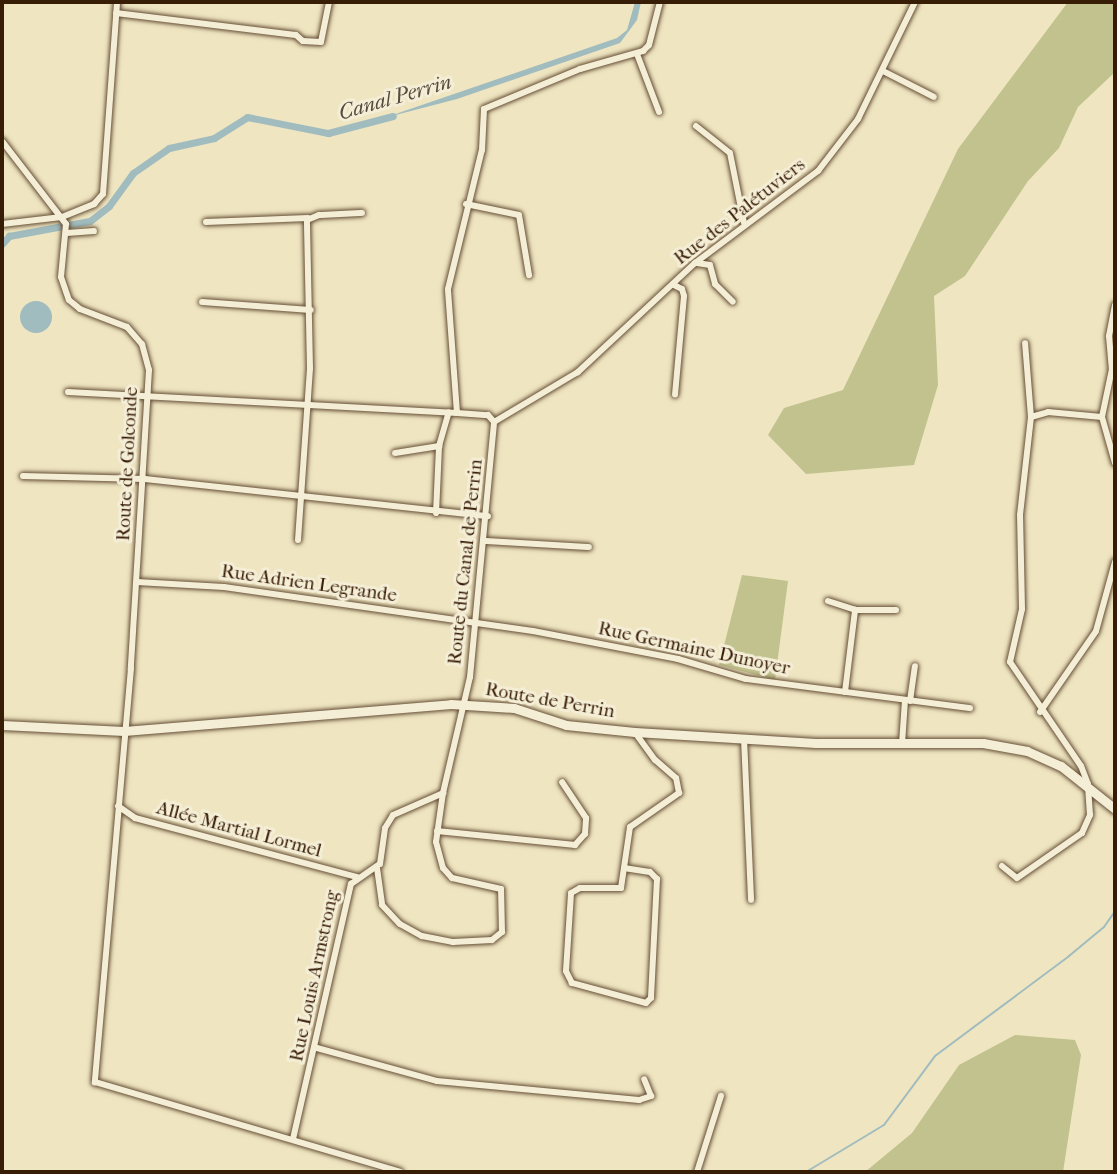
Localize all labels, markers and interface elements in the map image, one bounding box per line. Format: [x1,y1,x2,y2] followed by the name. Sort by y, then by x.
[336,69,454,125] water label: Canal Perrin
[670,154,810,270] street label: Rue des Palétuviers
[113,386,143,542] street label: Route de Golconde
[444,458,488,666] street label: Route du Canal de Perrin
[220,560,398,608] street label: Rue Adrien Legrande
[596,618,792,680] street label: Rue Germaine Dunoyer
[484,678,616,724] street label: Route de Perrin
[154,797,324,863] street label: Allée Martial Lormel
[286,888,344,1064] street label: Rue Louis Armstrong

